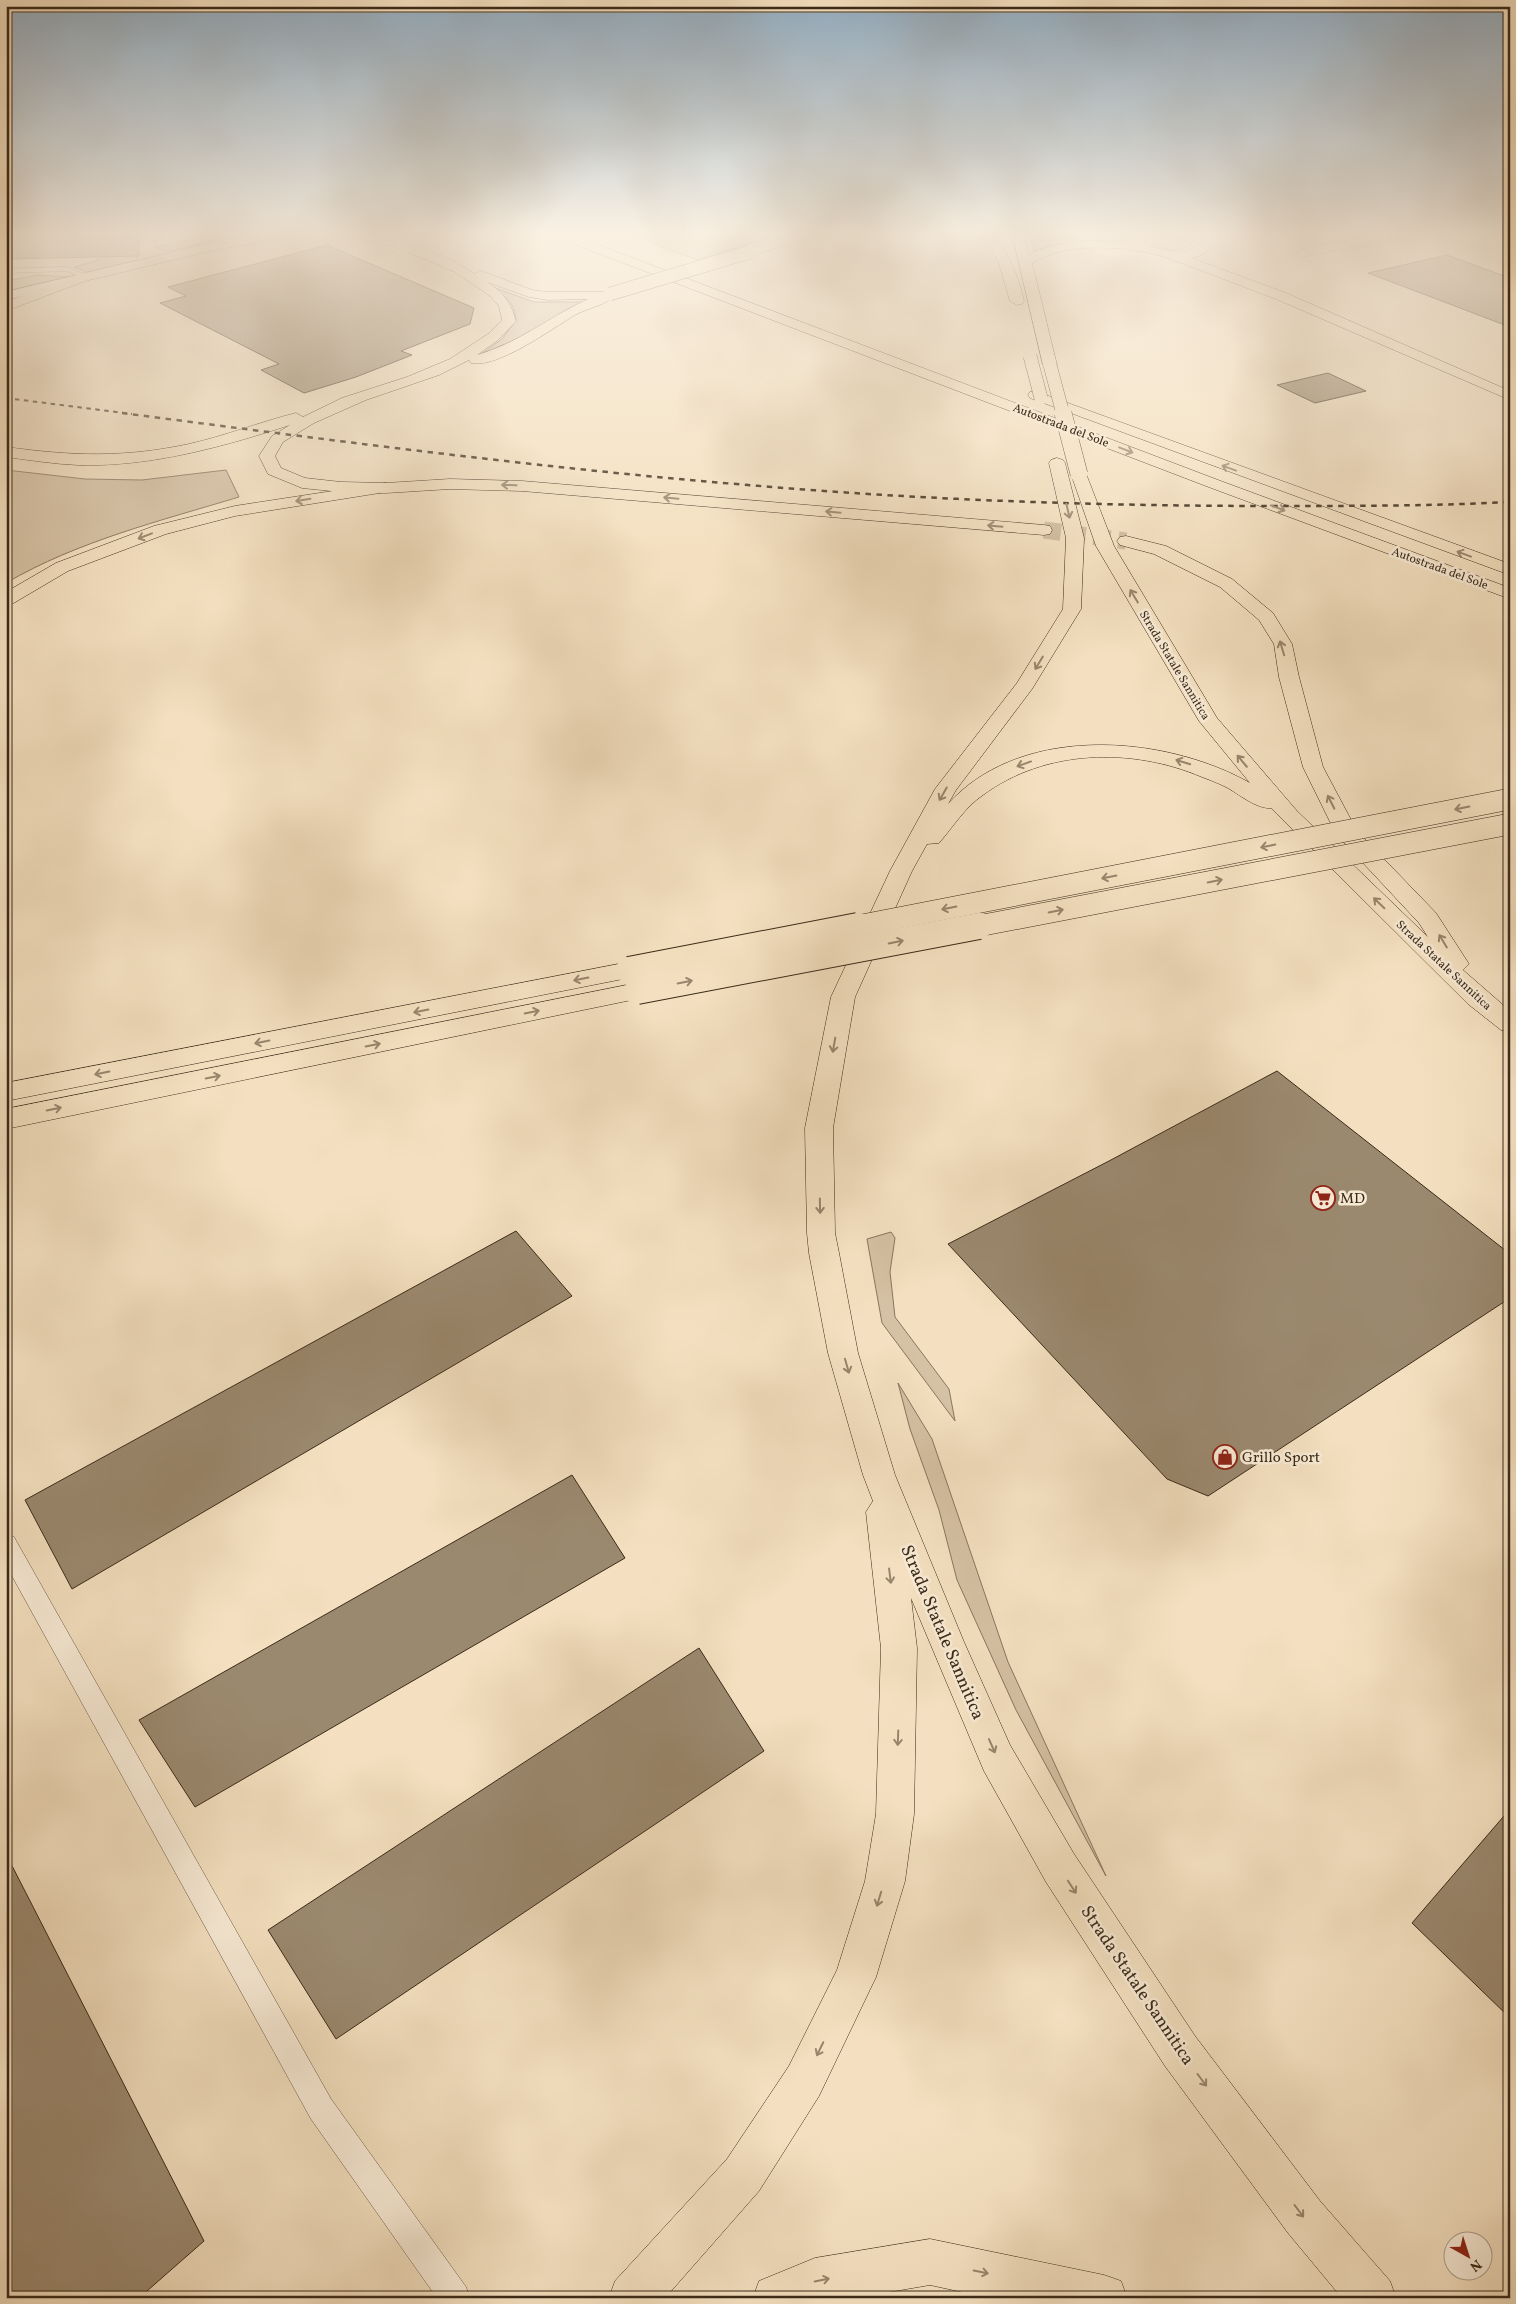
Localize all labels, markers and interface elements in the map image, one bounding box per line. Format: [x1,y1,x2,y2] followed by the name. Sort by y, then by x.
[1010,400,1111,452] street label: Autostrada del Sole
[1118,446,1133,455] one-way arrow
[1222,462,1237,472] one-way arrow
[502,481,518,490] one-way arrow
[664,494,680,503] one-way arrow
[295,495,311,505] one-way arrow
[1064,502,1073,518] one-way arrow
[1270,504,1285,513] one-way arrow
[826,507,842,517] one-way arrow
[988,521,1004,531] one-way arrow
[138,532,153,541] one-way arrow
[1389,544,1490,594] street label: Autostrada del Sole
[1456,548,1472,558] one-way arrow
[1129,589,1139,604] one-way arrow
[1135,608,1213,723] street label: Strada Statale Sannitica
[1277,640,1287,656] one-way arrow
[1033,656,1043,670] one-way arrow
[1237,754,1248,767] one-way arrow
[1176,757,1192,767] one-way arrow
[1016,760,1032,769] one-way arrow
[938,787,948,802] one-way arrow
[1326,795,1335,810] one-way arrow
[1454,804,1470,814] one-way arrow
[1260,842,1276,851] one-way arrow
[1101,873,1117,882] one-way arrow
[1207,875,1223,885] one-way arrow
[1373,897,1385,909] one-way arrow
[941,903,957,913] one-way arrow
[1047,906,1063,916] one-way arrow
[1392,917,1495,1014] street label: Strada Statale Sannitica
[1437,934,1448,948] one-way arrow
[888,936,904,946] one-way arrow
[573,975,589,985] one-way arrow
[677,977,693,986] one-way arrow
[414,1006,430,1016] one-way arrow
[523,1007,539,1017] one-way arrow
[829,1036,839,1052] one-way arrow
[254,1037,270,1047] one-way arrow
[364,1039,380,1049] one-way arrow
[95,1069,111,1078] one-way arrow
[205,1071,221,1081] one-way arrow
[46,1104,62,1113] one-way arrow
[1310,1185,1336,1211] supermarket icon: MD
[1340,1189,1365,1210] place label: MD
[816,1198,825,1214] one-way arrow
[842,1358,852,1374] one-way arrow
[1212,1444,1238,1470] shop icon: Grillo Sport
[1242,1448,1320,1469] place label: Grillo Sport
[893,1541,990,1724] street label: Strada Statale Sannitica
[886,1568,896,1584] one-way arrow
[893,1730,903,1746] one-way arrow
[988,1738,998,1753] one-way arrow
[1068,1880,1078,1894] one-way arrow
[874,1890,884,1906] one-way arrow
[1074,1901,1200,2071] street label: Strada Statale Sannitica
[814,2041,824,2056] one-way arrow
[1197,2073,1207,2087] one-way arrow
[1294,2204,1305,2217] one-way arrow
[1444,2232,1494,2282] north arrow
[1465,2254,1485,2276] text: N
[973,2268,989,2277] one-way arrow
[813,2275,829,2285] one-way arrow

